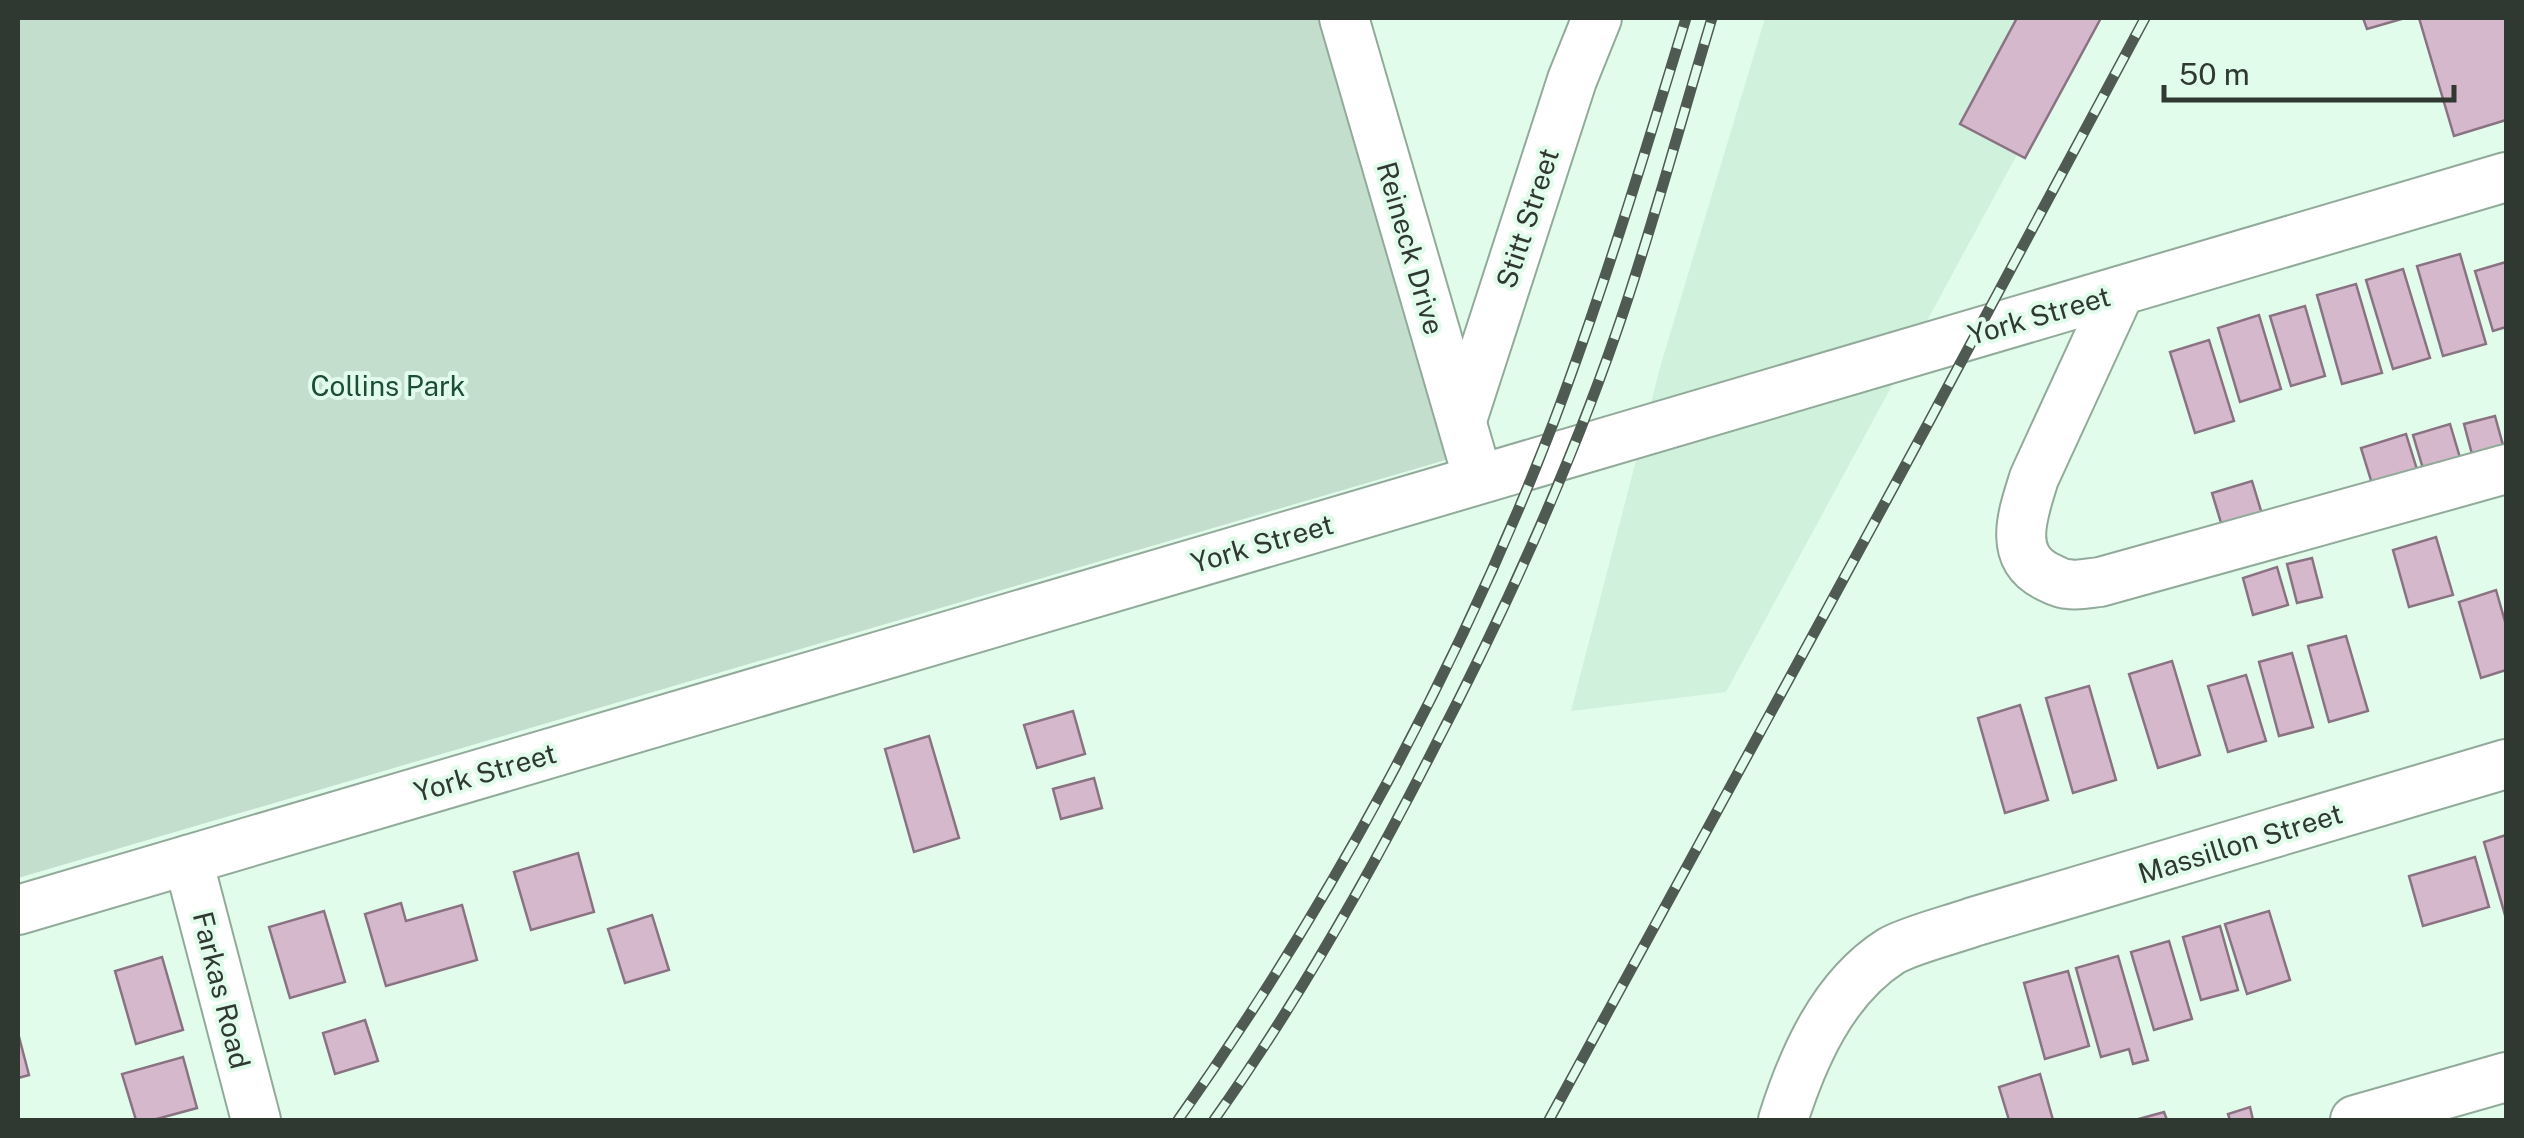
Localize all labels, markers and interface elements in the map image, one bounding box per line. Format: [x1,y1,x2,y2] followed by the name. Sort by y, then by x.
[2164,40,2454,102] scale bar
[2179,56,2250,92] text: 50 m
[1489,144,1565,292] street label: Stitt Street
[1371,158,1451,338] street label: Reineck Drive
[1964,279,2114,351] street label: York Street
[310,369,466,402] park label: Collins Park
[1187,507,1337,579] street label: York Street
[410,736,560,808] street label: York Street
[2134,796,2346,890] street label: Massillon Street
[187,908,257,1072] street label: Farkas Road

